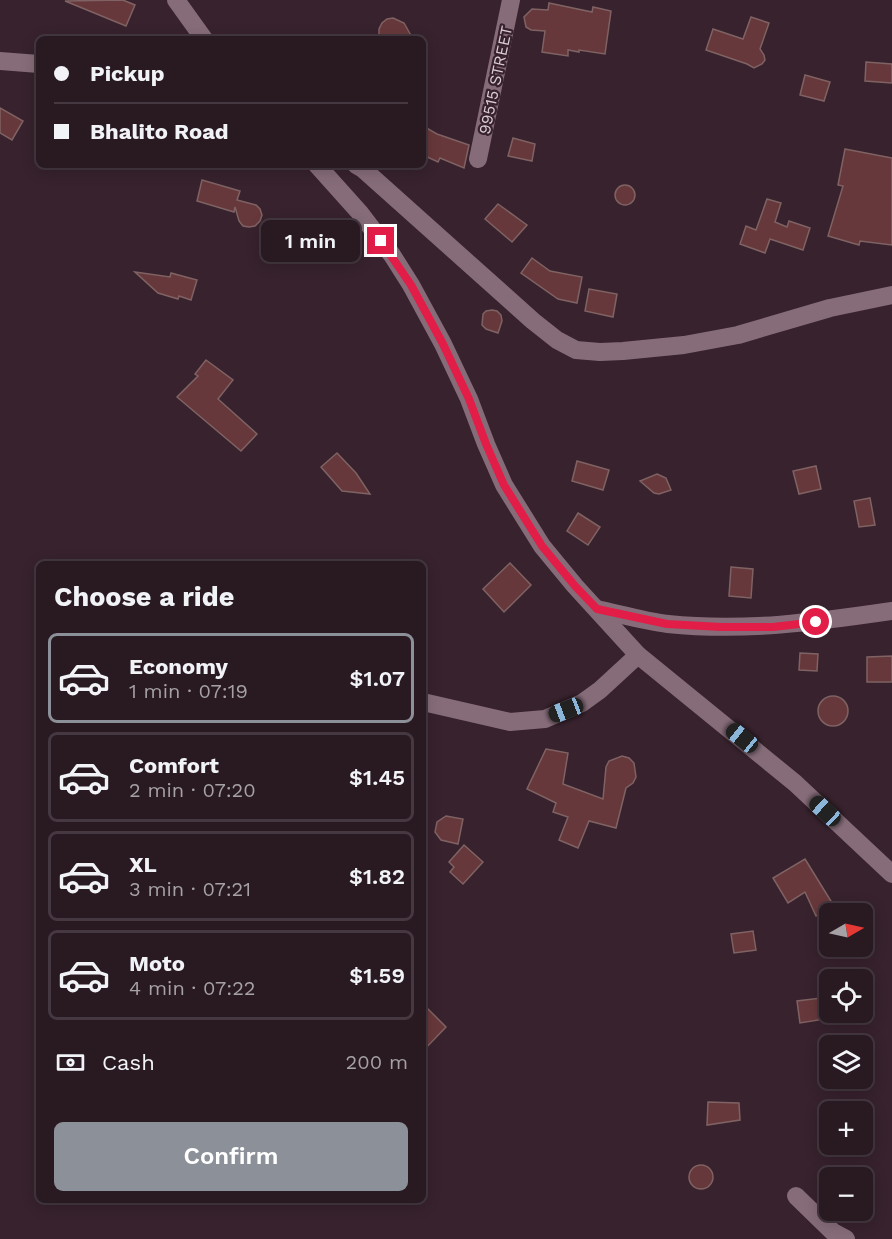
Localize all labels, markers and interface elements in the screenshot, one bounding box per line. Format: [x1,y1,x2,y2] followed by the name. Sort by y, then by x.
[475,24,516,136] street label: 99515 STREET
[90,61,165,86] text: Pickup
[90,119,229,144] text: Bhalito Road
[261,220,360,262] callout: 1 min
[367,227,394,254] route end
[285,229,336,253] text: 1 min
[54,581,234,613] text: Choose a ride
[802,608,829,635] route start
[57,651,111,705] icon: car
[129,654,228,679] text: Economy
[350,666,405,691] text: $1.07
[129,679,248,703] text: 1 min · 07:19
[546,695,586,725] car
[722,720,762,756] car
[57,750,111,804] icon: car
[129,753,219,778] text: Comfort
[349,765,405,790] text: $1.45
[129,778,256,802] text: 2 min · 07:20
[806,792,844,830] car
[57,849,111,903] icon: car
[129,852,157,877] text: XL
[349,864,405,889] text: $1.82
[129,877,251,901] text: 3 min · 07:21
[819,903,873,957] north arrow
[819,903,873,1221] map controls
[57,948,111,1002] icon: car
[129,951,185,976] text: Moto
[349,963,405,988] text: $1.59
[819,969,873,1023] button: locate
[129,976,255,1000] text: 4 min · 07:22
[819,1035,873,1089] button: layers
[54,1046,87,1079] icon: cash
[102,1050,155,1075] text: Cash
[346,1050,408,1074] text: 200 m
[819,1101,873,1155] button: +
[54,1122,408,1191] button: Confirm
[819,1167,873,1221] button: −

